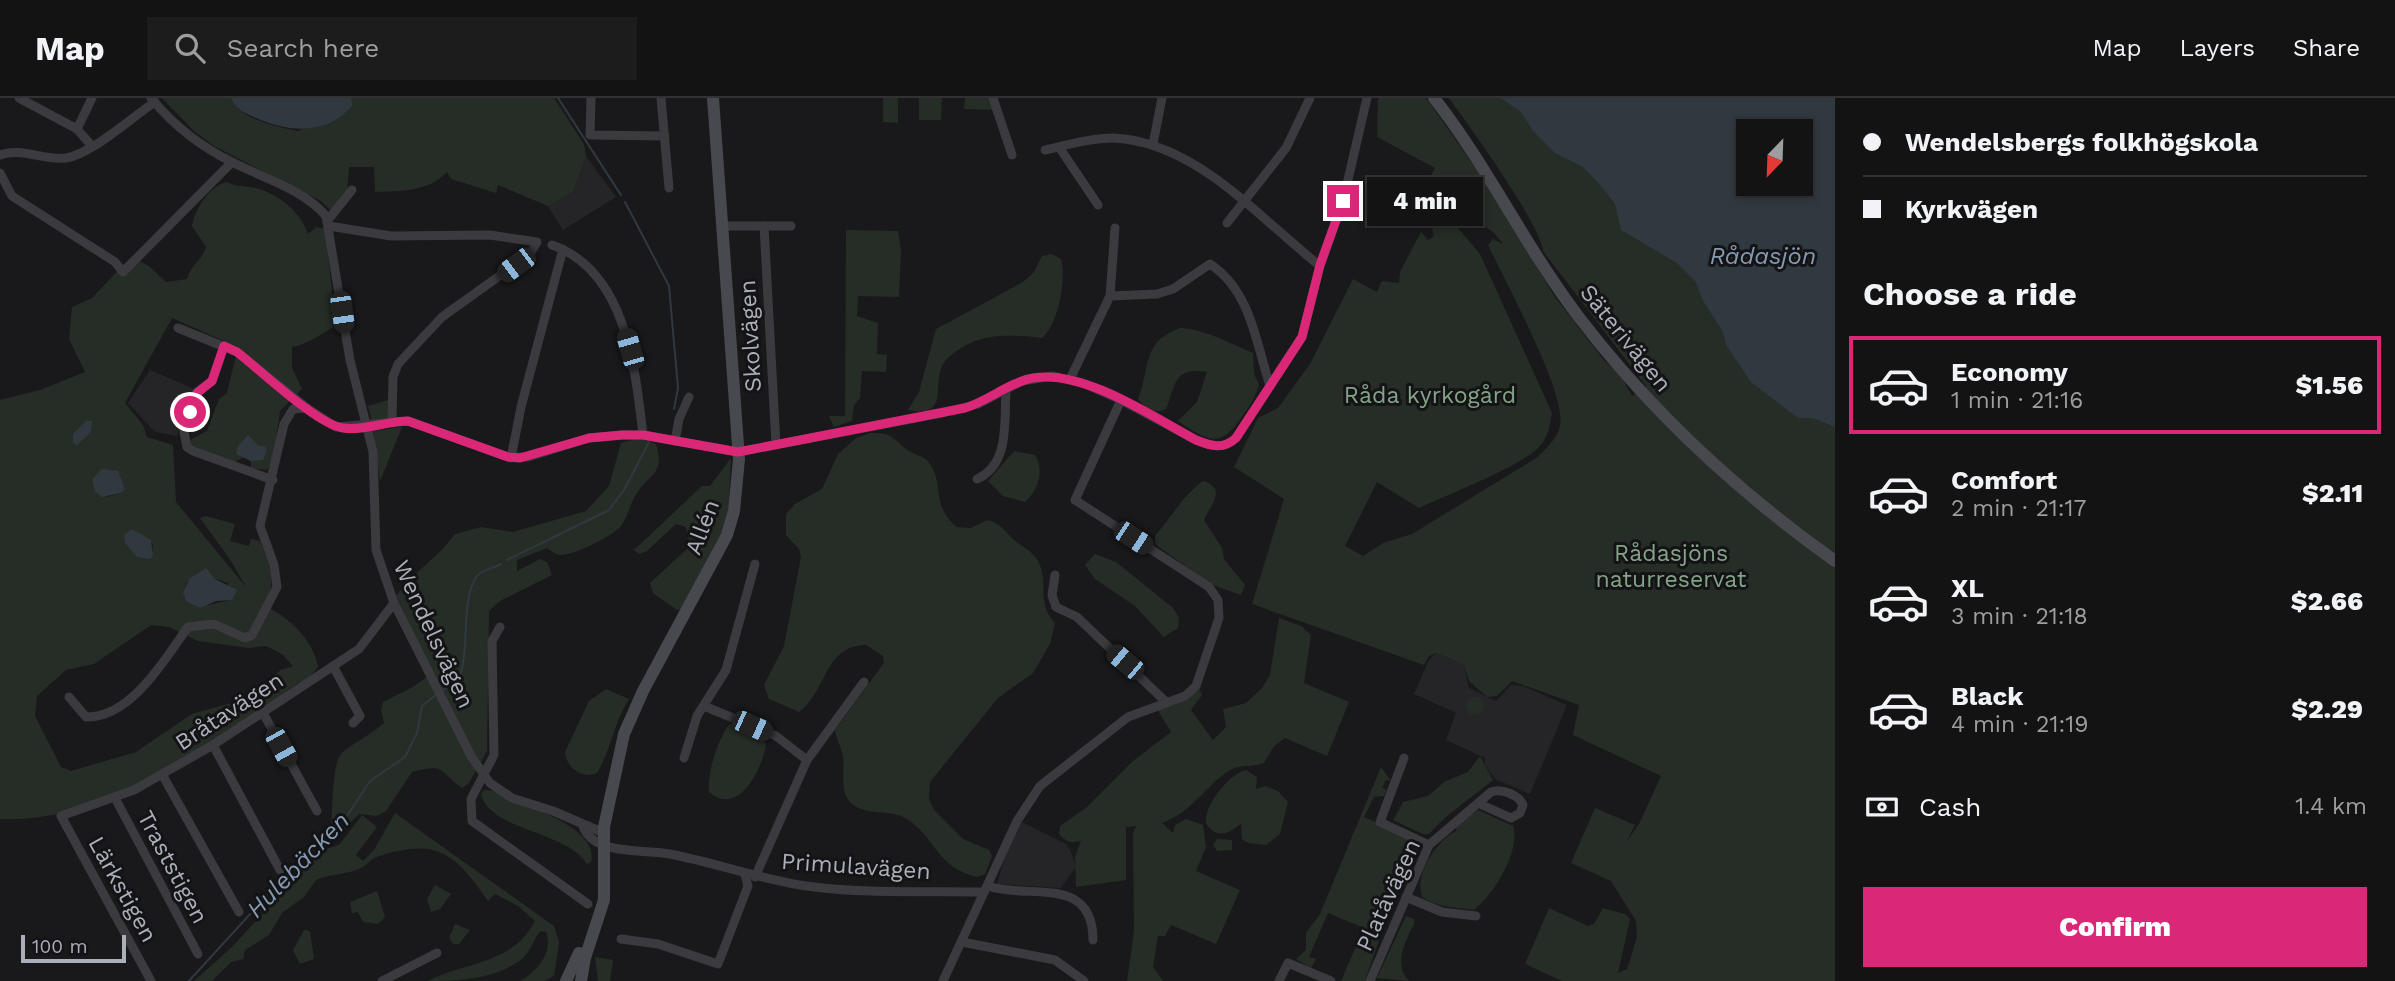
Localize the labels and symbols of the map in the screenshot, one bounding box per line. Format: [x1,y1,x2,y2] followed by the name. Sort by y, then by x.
[1736,119,1813,196] north arrow
[1368,176,1483,226] callout: 4 min
[1327,185,1359,217] route end
[1710,242,1816,270] water label: Rådasjön
[493,244,540,286] car
[734,279,767,393] street label: Skolvägen
[1574,279,1677,397] street label: Säterivägen
[329,290,356,334] car
[615,326,646,372] car
[1344,382,1516,409] park label: Råda kyrkogård
[174,396,206,428] route start
[680,496,725,559] street label: Allén
[1110,518,1157,558] car
[1596,540,1747,593] park label: Rådasjöns naturreservat
[388,556,480,712] street label: Wendelsvägen
[1103,640,1148,684] car
[170,667,288,756] street label: Bråtavägen
[729,708,776,744] car
[262,724,301,770] car
[132,806,214,928] street label: Traststigen
[241,807,355,923] water label: Hulebäcken
[82,832,163,947] street label: Lärkstigen
[1351,835,1426,955] street label: Platåvägen
[780,848,932,885] street label: Primulavägen
[21,932,126,964] scale bar

